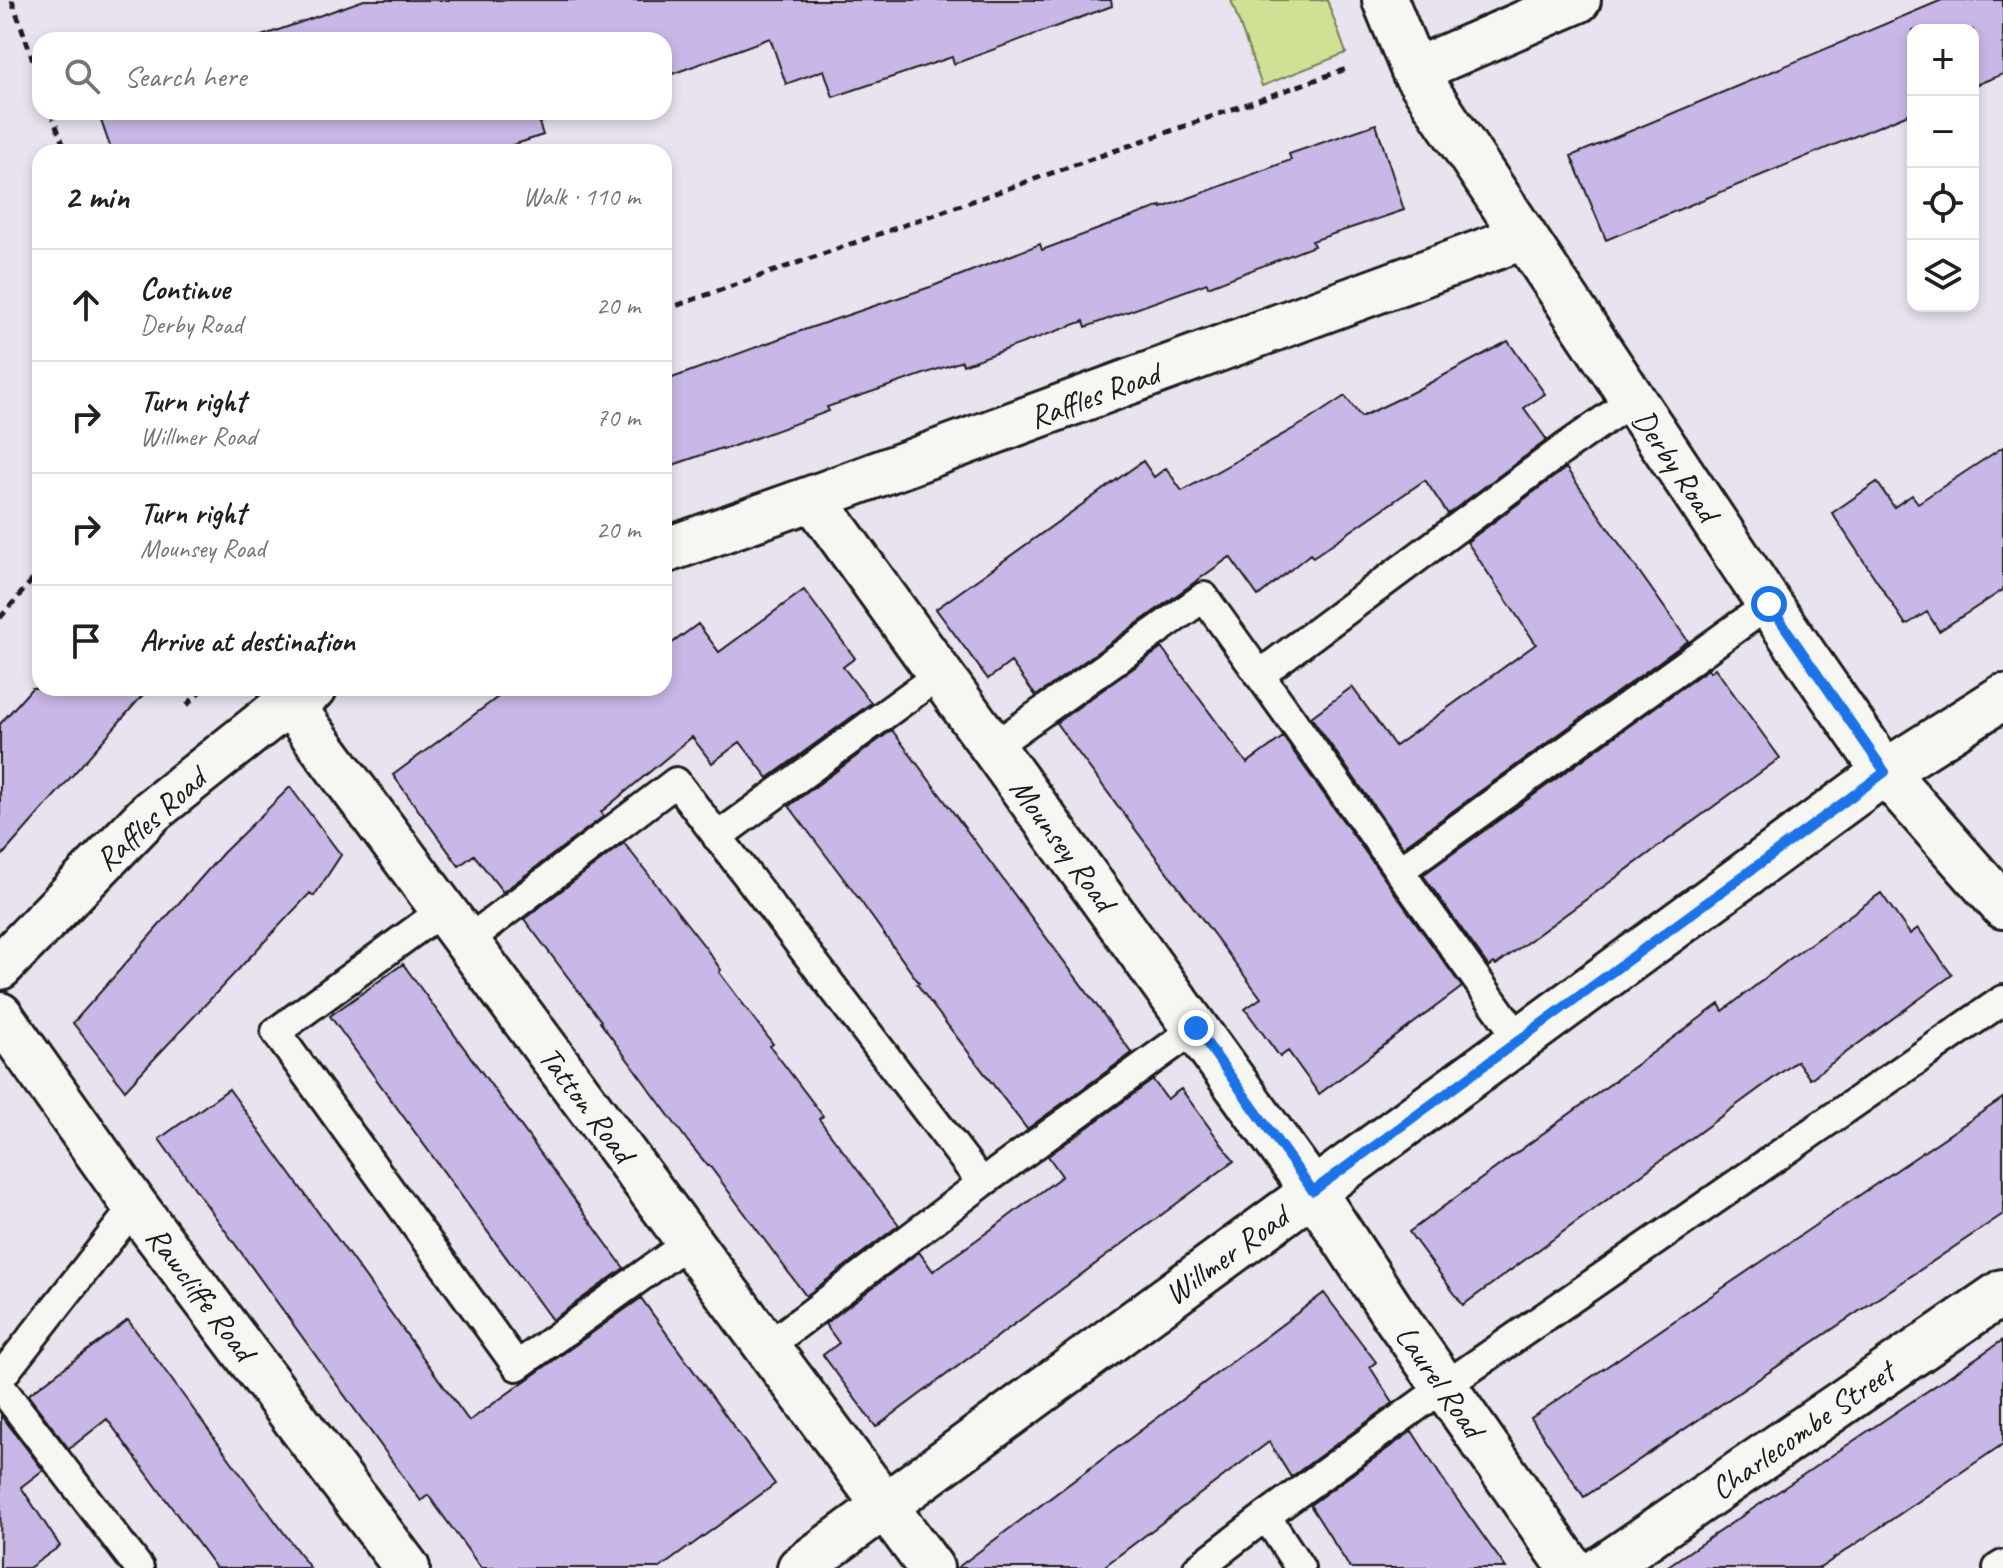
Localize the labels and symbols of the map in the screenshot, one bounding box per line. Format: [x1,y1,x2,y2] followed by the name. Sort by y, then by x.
[1024,351,1170,438] street label: Raffles Road
[1623,401,1730,533] street label: Derby Road
[1751,586,1787,622] route start
[86,755,218,880] street label: Raffles Road
[1001,770,1127,922] street label: Mounsey Road
[1178,1010,1214,1046] route end
[530,1038,646,1174] street label: Tatton Road
[1156,1194,1301,1314] street label: Willmer Road
[137,1218,267,1372] street label: Rawcliffe Road
[1386,1317,1496,1449] street label: Laurel Road
[1702,1349,1906,1509] street label: Charlecombe Street

